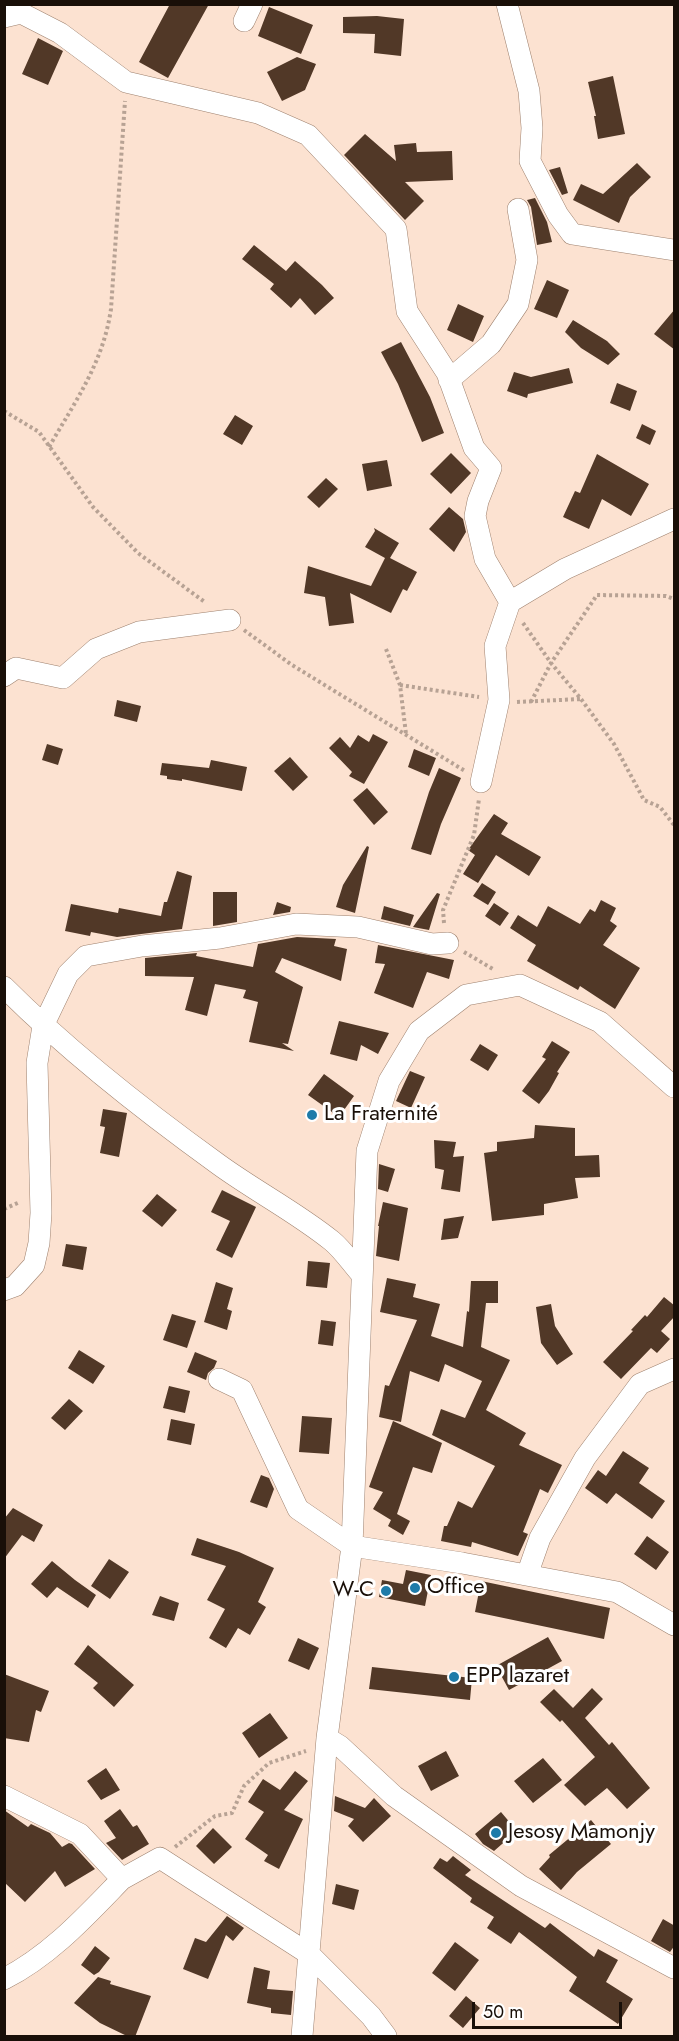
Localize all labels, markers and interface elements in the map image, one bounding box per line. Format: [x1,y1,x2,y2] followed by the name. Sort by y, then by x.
[324,1102,438,1128] place label: La Fraternité
[305,1108,319,1122] marker: La Fraternité
[427,1575,485,1601] place label: Office
[333,1578,374,1604] place label: W-C
[408,1581,422,1595] marker: Office
[379,1584,393,1598] marker: W-C
[466,1664,569,1690] place label: EPP lazaret
[447,1670,461,1684] marker: EPP lazaret
[508,1820,655,1846] place label: Jesosy Mamonjy
[489,1826,503,1840] marker: Jesosy Mamonjy
[475,1990,625,2028] scale bar
[483,1999,523,2025] text: 50 m

